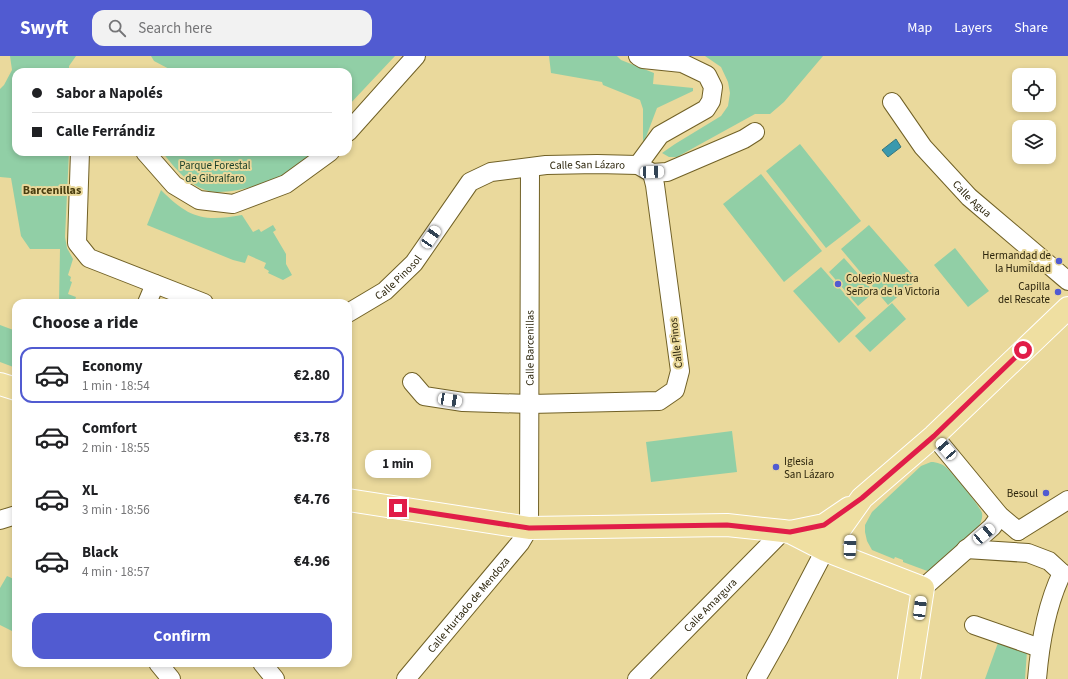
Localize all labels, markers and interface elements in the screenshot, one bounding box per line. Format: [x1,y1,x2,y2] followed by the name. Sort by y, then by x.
[92,10,372,46] search box
[20,15,68,42] text: Swyft
[106,17,128,39] icon: search
[138,18,212,39] text: Search here
[907,18,932,38] text: Map
[954,18,992,38] text: Layers
[1014,18,1048,38] text: Share
[1012,68,1056,164] map controls
[1012,68,1056,112] button: locate
[56,83,163,104] text: Sabor a Napolés
[1012,120,1056,164] button: layers
[56,121,155,142] text: Calle Ferrándiz
[550,156,625,172] street label: Calle San Lázaro
[179,158,251,186] park label: Parque Forestal de Gibralfaro
[640,166,664,178] car
[949,177,995,221] street label: Calle Agua
[23,182,81,199] district label: Barcenillas
[419,224,443,250] car
[982,248,1052,276] place label: Hermandad de la Humildad
[372,252,425,303] street label: Calle Pinosol
[1054,256,1064,266] marker: Hermandad de la Humildad
[846,271,940,299] place label: Colegio Nuestra Señora de la Victoria
[833,279,843,289] marker: Colegio Nuestra Señora de la Victoria
[998,279,1051,307] place label: Capilla del Rescate
[1053,287,1063,297] marker: Capilla del Rescate
[32,310,138,335] text: Choose a ride
[522,310,537,386] street label: Calle Barcenillas
[666,317,686,369] street label: Calle Pinos
[1014,341,1032,359] route start
[82,356,143,377] text: Economy
[34,357,70,393] icon: car
[294,365,330,386] text: €2.80
[82,377,150,395] text: 1 min · 18:54
[437,392,463,408] car
[82,418,137,439] text: Comfort
[34,419,70,455] icon: car
[294,427,330,448] text: €3.78
[934,436,958,462] car
[82,439,150,457] text: 2 min · 18:55
[365,450,431,478] callout: 1 min
[784,454,834,482] place label: Iglesia San Lázaro
[382,455,414,473] text: 1 min
[771,462,781,472] marker: Iglesia San Lázaro
[82,480,98,501] text: XL
[34,481,70,517] icon: car
[1007,486,1038,501] place label: Besoul
[1041,488,1051,498] marker: Besoul
[294,489,330,510] text: €4.76
[389,499,407,517] route end
[82,501,150,519] text: 3 min · 18:56
[971,522,997,546] car
[844,535,856,559] car
[82,542,119,563] text: Black
[34,543,70,579] icon: car
[294,551,330,572] text: €4.96
[424,554,513,656] street label: Calle Hurtado de Mendoza
[82,563,150,581] text: 4 min · 18:57
[680,575,740,635] street label: Calle Amargura
[913,595,927,621] car
[32,613,332,659] button: Confirm

